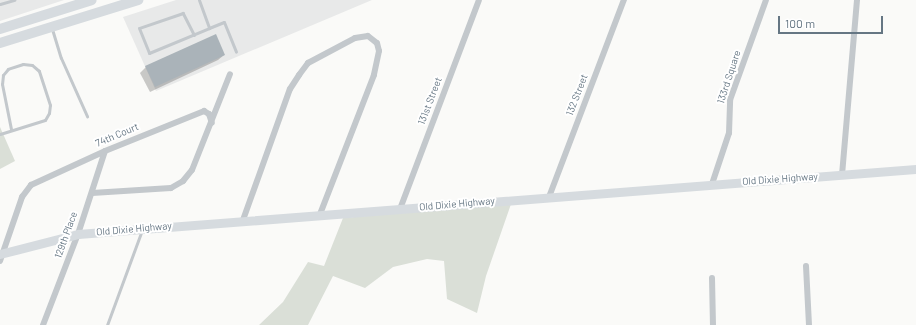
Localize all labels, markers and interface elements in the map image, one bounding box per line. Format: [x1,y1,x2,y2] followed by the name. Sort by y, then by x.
[780,8,885,34] scale bar
[785,16,815,30] text: 100 m
[715,49,743,105] street label: 133rd Square
[564,73,590,117] street label: 132 Street
[415,76,445,126] street label: 131st Street
[94,121,140,149] street label: 74th Court
[742,170,818,188] street label: Old Dixie Highway
[419,195,495,213] street label: Old Dixie Highway
[52,210,80,260] street label: 129th Place
[96,220,172,238] street label: Old Dixie Highway

